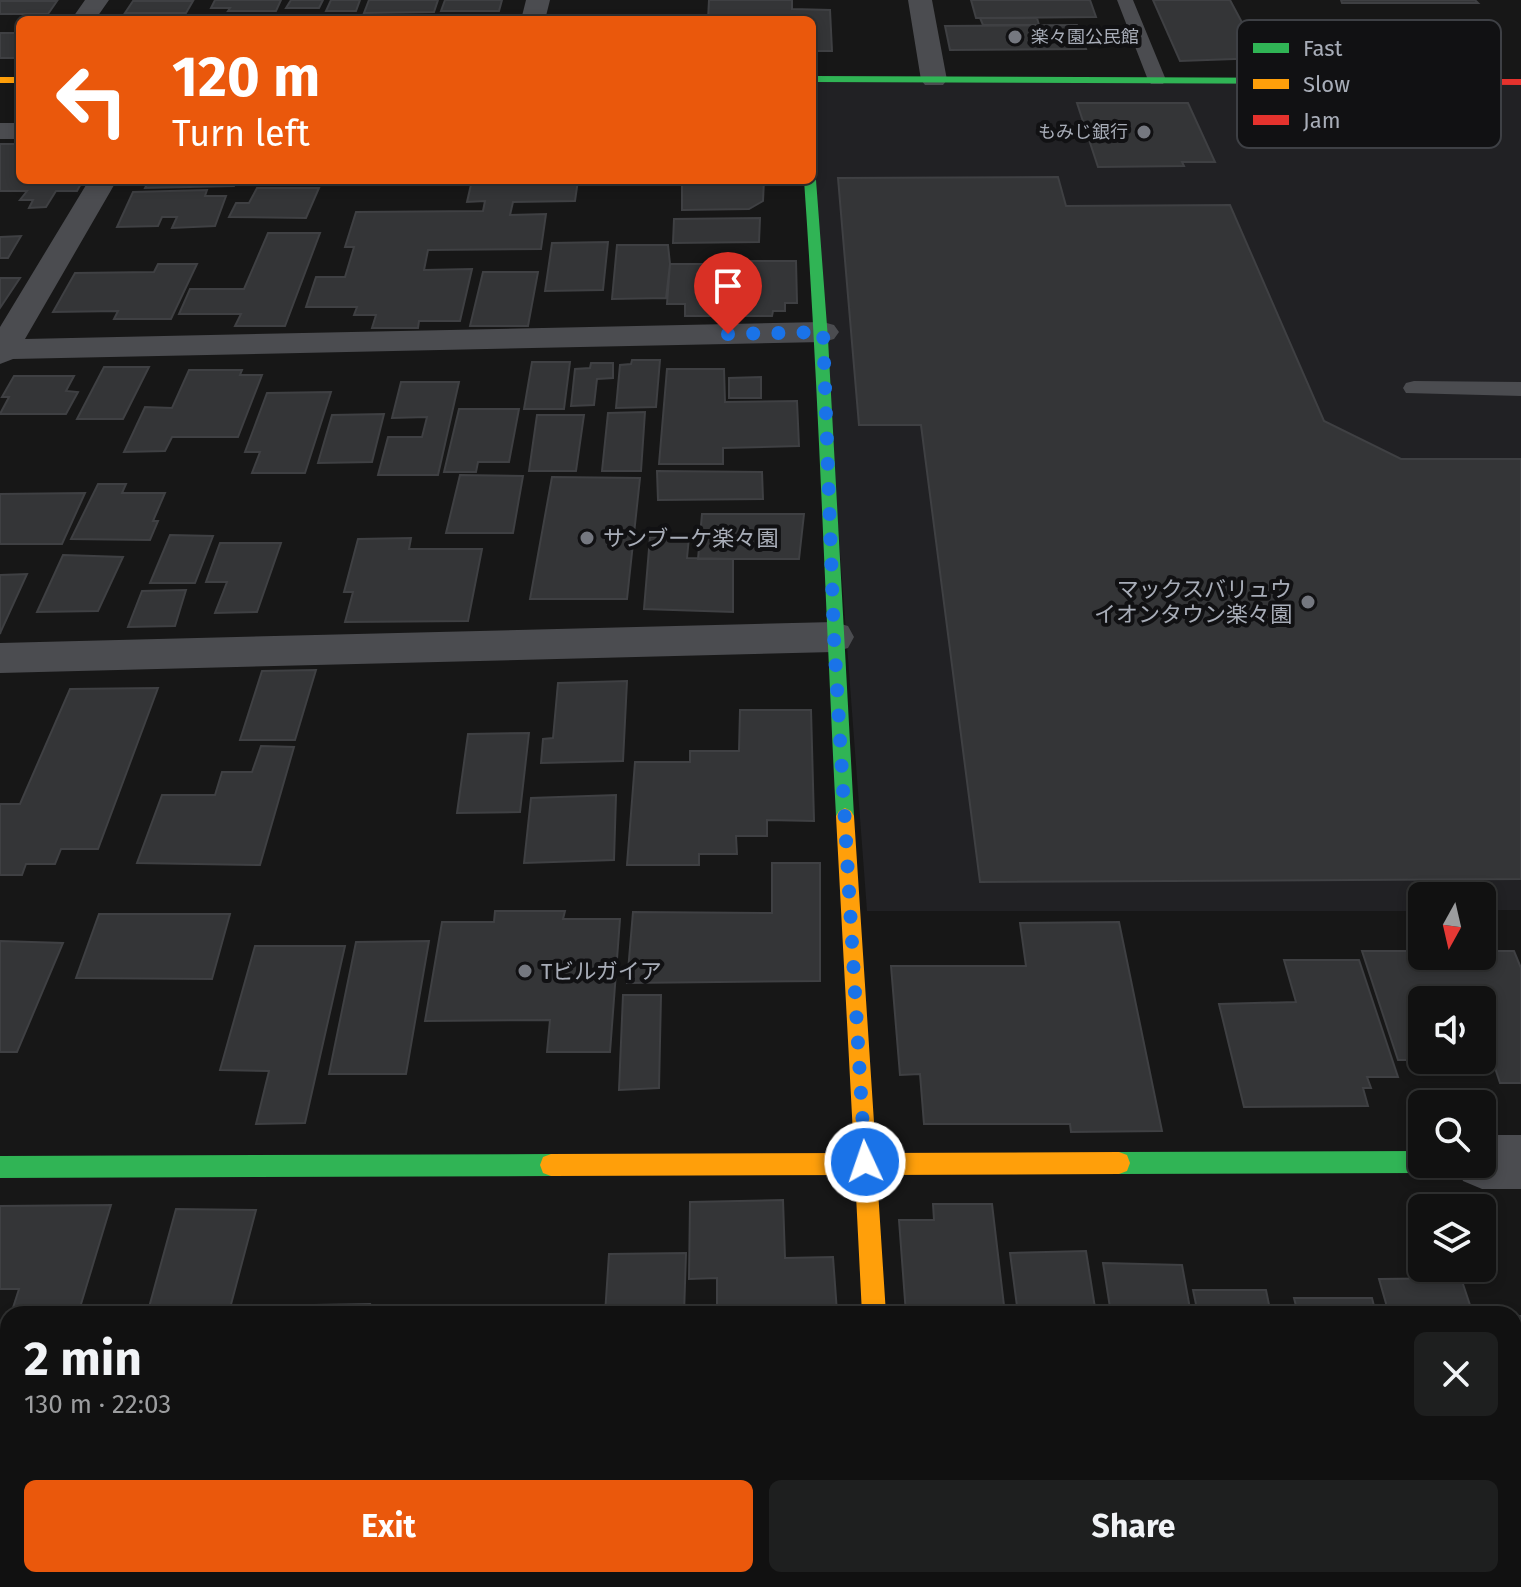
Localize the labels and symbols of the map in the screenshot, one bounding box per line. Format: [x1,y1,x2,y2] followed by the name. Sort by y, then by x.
[1237,20,1501,148] legend
[1031,26,1139,48] place label: 楽々園公民館
[1006,28,1024,46] marker: 楽々園公民館
[1303,35,1343,62] text: Fast
[1303,71,1350,98] text: Slow
[1303,107,1341,134] text: Jam
[1038,121,1128,143] place label: もみじ銀行
[1135,123,1153,141] marker: もみじ銀行
[694,252,762,334] pin
[603,525,778,552] place label: サンブーケ楽々園
[578,529,596,547] marker: サンブーケ楽々園
[1094,576,1292,628] place label: マックスバリュウ イオンタウン楽々園
[1299,593,1317,611] marker: マックスバリュウ イオンタウン楽々園
[1408,882,1496,970] north arrow
[541,958,662,985] place label: Tビルガイア
[516,962,534,980] marker: Tビルガイア
[823,1120,907,1204] position arrow

